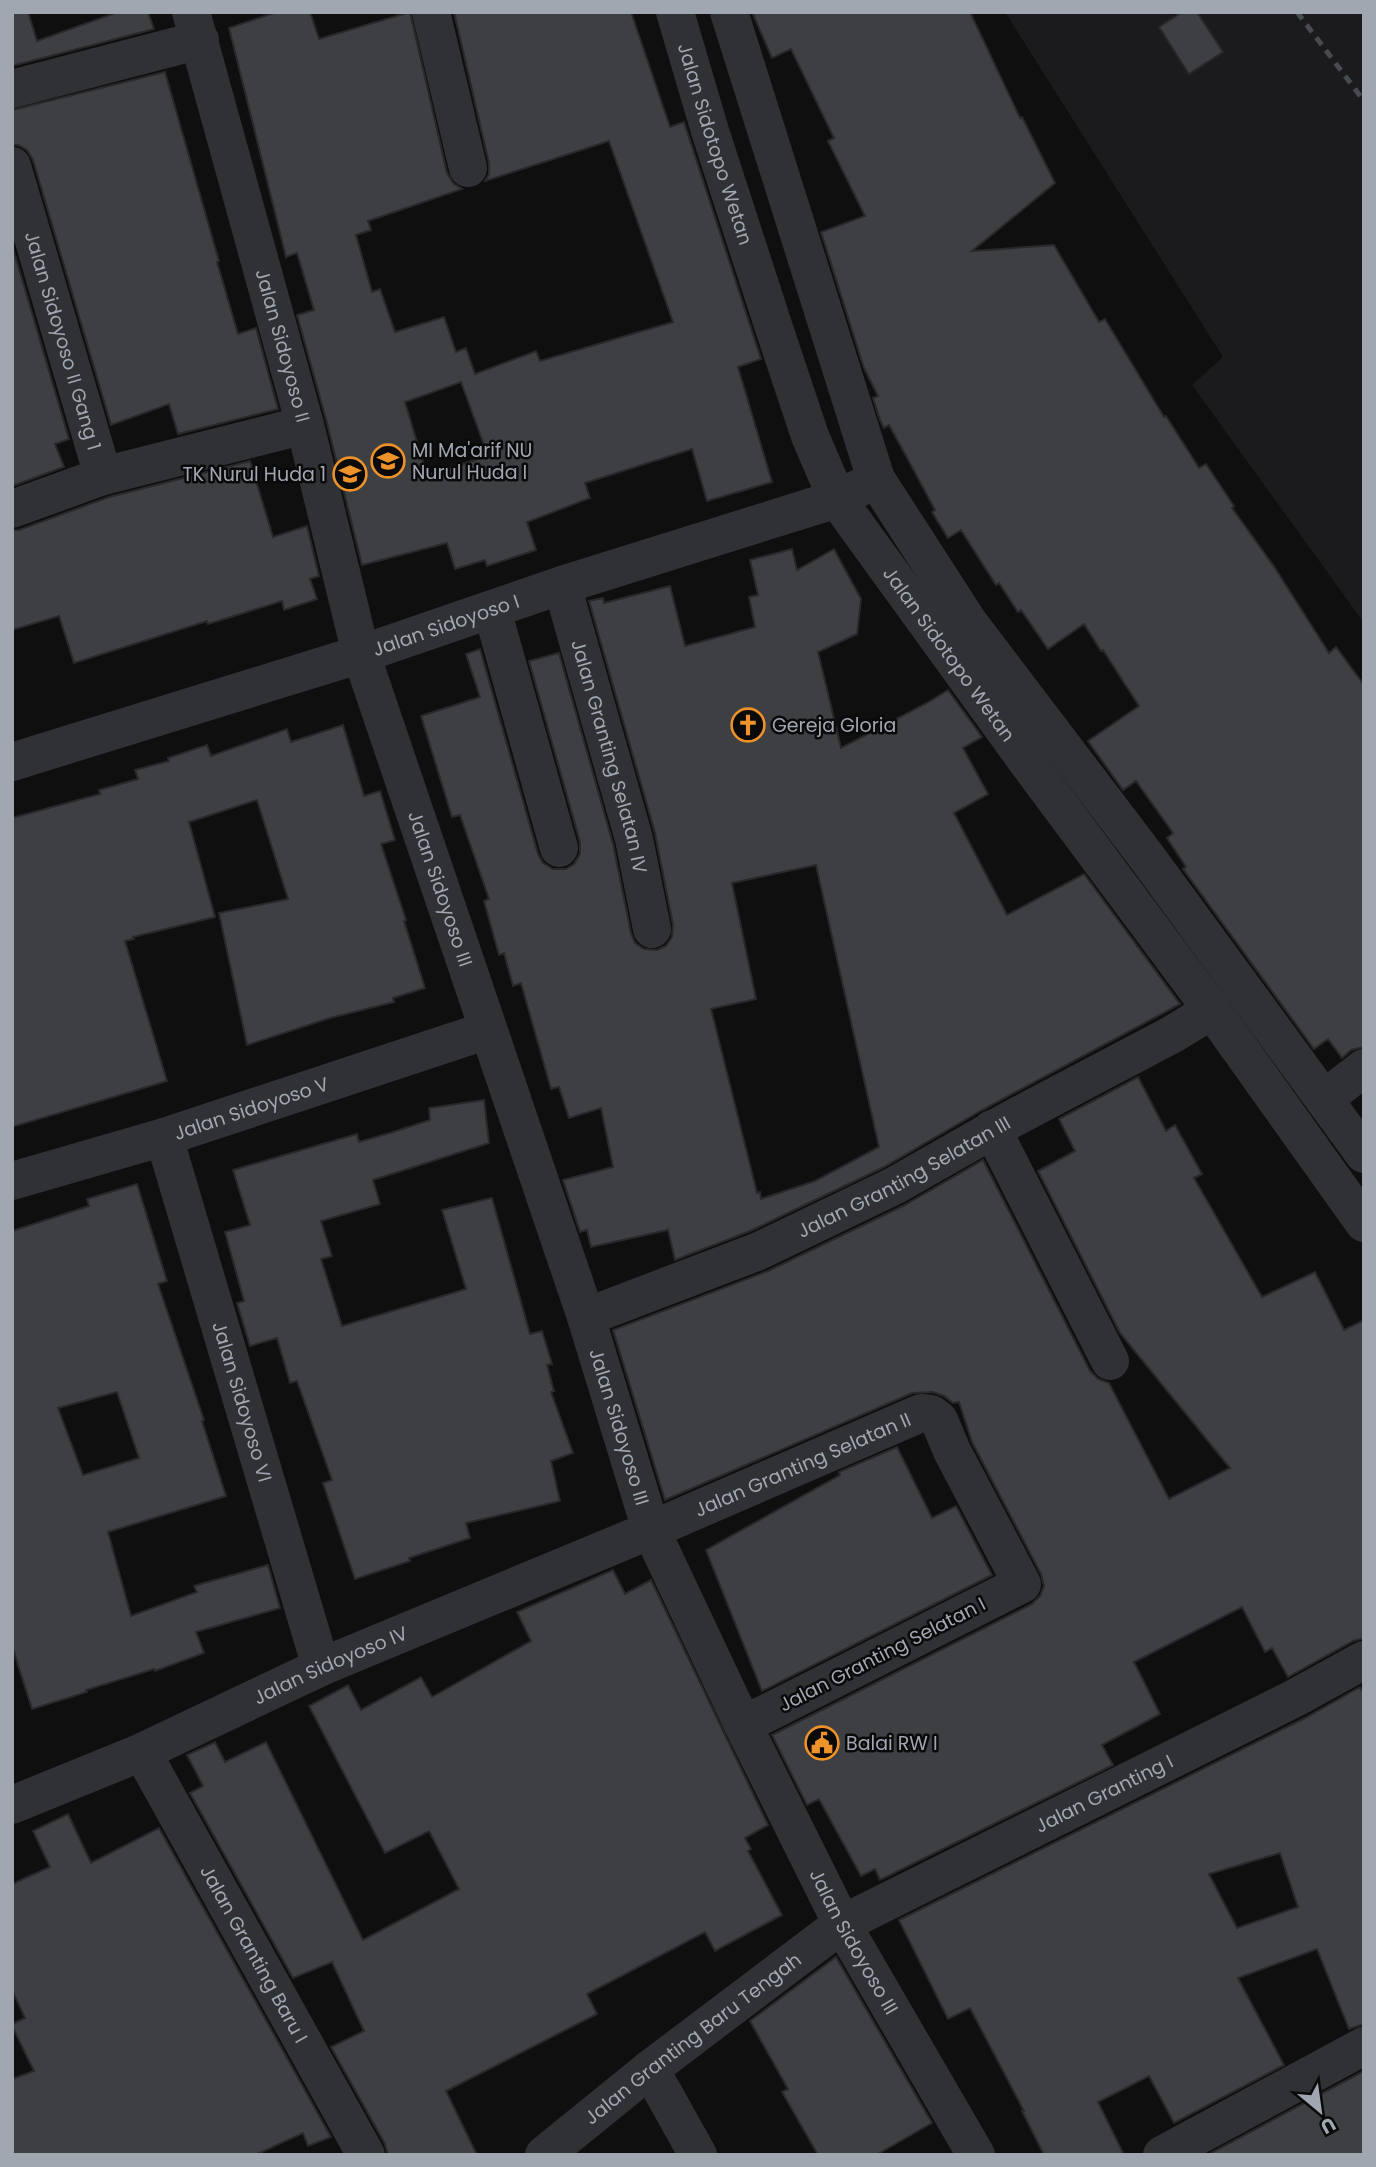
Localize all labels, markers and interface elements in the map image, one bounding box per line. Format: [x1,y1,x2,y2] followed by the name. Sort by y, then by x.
[671,40,759,249] street label: Jalan Sidotopo Wetan
[18,228,108,453] street label: Jalan Sidoyoso II Gang 1
[249,266,317,425] street label: Jalan Sidoyoso II
[412,437,532,486] place label: MI Ma'arif NU Nurul Huda I
[369,442,407,480] school or university icon: MI Ma'arif NU Nurul Huda I
[331,455,369,493] school or university icon: TK Nurul Huda 1
[183,461,326,488] place label: TK Nurul Huda 1
[876,561,1021,747] street label: Jalan Sidotopo Wetan
[369,588,523,663] street label: Jalan Sidoyoso I
[564,637,654,876] street label: Jalan Granting Selatan IV
[729,706,767,744] church icon: Gereja Gloria
[772,712,896,739] place label: Gereja Gloria
[401,807,479,970] street label: Jalan Sidoyoso III
[170,1071,332,1147] street label: Jalan Sidoyoso V
[793,1109,1016,1245] street label: Jalan Granting Selatan III
[205,1318,278,1485] street label: Jalan Sidoyoso VI
[582,1345,656,1509] street label: Jalan Sidoyoso III
[690,1406,915,1524] street label: Jalan Granting Selatan II
[774,1591,990,1718] street label: Jalan Granting Selatan I
[249,1619,412,1711] street label: Jalan Sidoyoso IV
[803,1724,841,1762] public building icon: Balai RW I
[846,1730,938,1757] place label: Balai RW I
[1031,1748,1178,1839] street label: Jalan Granting I
[193,1860,314,2048] street label: Jalan Granting Baru I
[803,1864,905,2020] street label: Jalan Sidoyoso III
[579,1946,807,2131] street label: Jalan Granting Baru Tengah
[1285,2076,1355,2146] north arrow
[1316,2110,1340,2140] text: U

